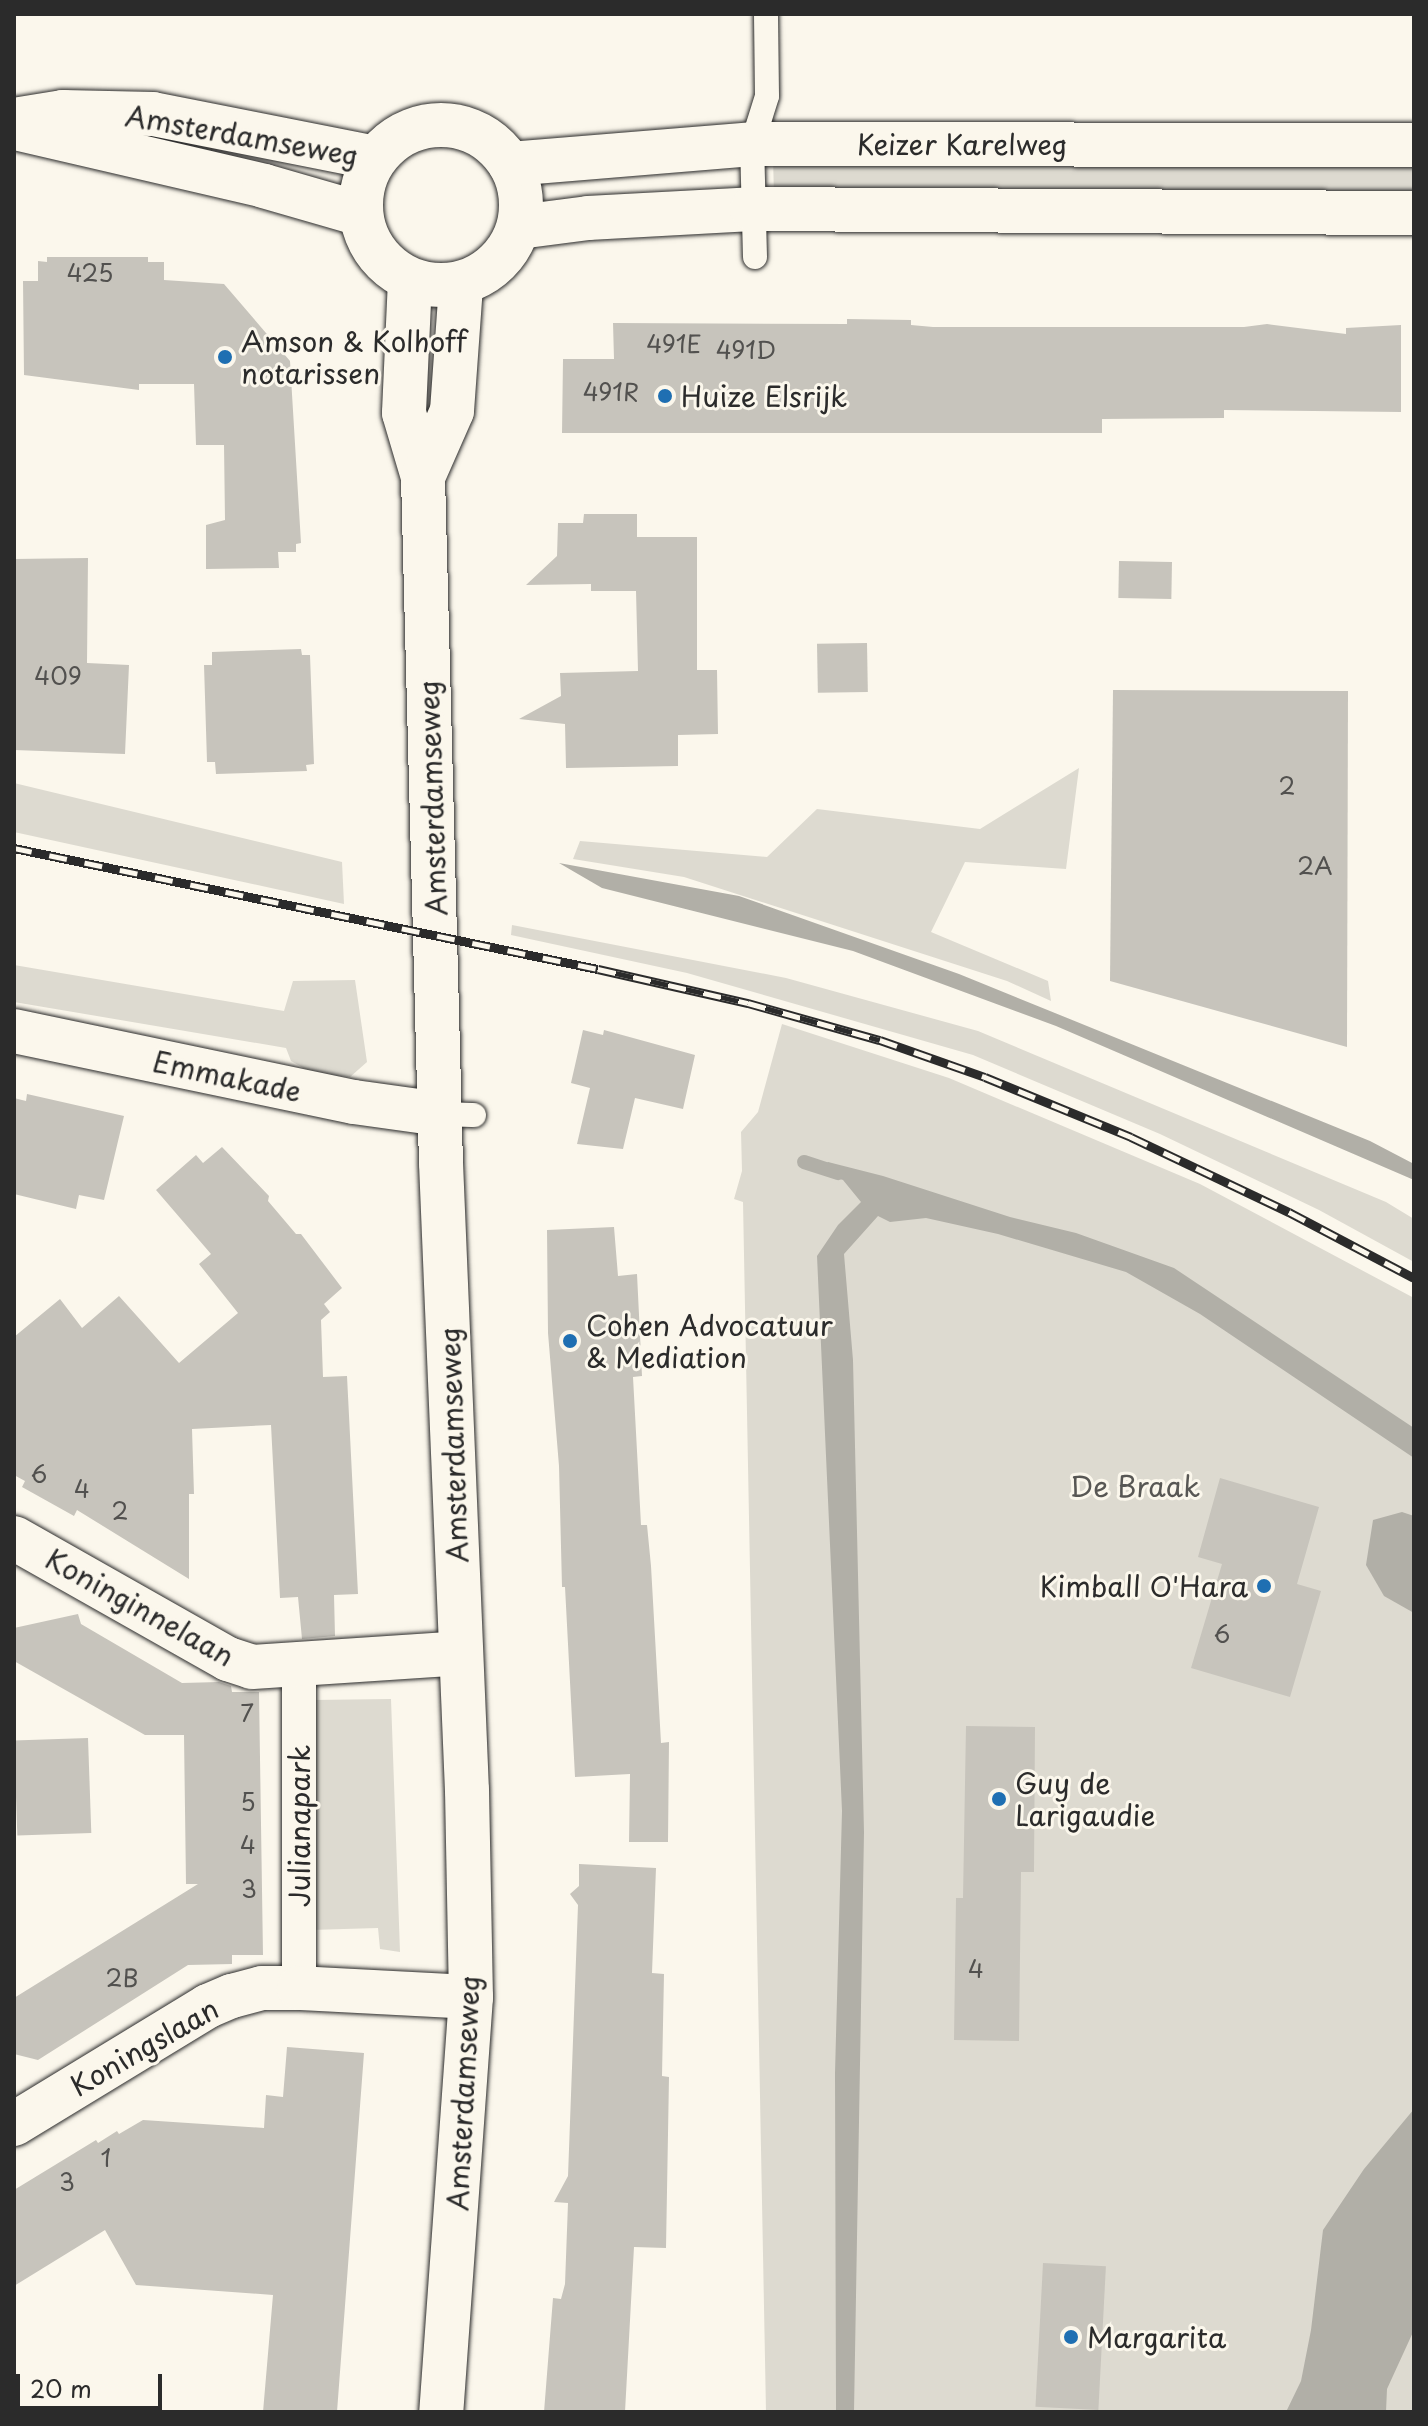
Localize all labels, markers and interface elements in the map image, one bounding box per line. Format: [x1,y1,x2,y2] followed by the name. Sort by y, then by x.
[123,98,361,172] street label: Amsterdamseweg
[856,127,1068,161] street label: Keizer Karelweg
[67,259,113,287] house number: 425
[241,324,468,390] place label: Amson & Kolhoff notarissen
[646,330,702,358] house number: 491E
[716,336,776,364] house number: 491D
[216,348,234,366] marker: Amson & Kolhoff notarissen
[583,378,639,406] house number: 491R
[681,379,847,413] place label: Huize Elsrijk
[656,387,674,405] marker: Huize Elsrijk
[34,662,82,690] house number: 409
[411,679,453,917] street label: Amsterdamseweg
[1279,772,1295,800] house number: 2
[1297,852,1333,880] house number: 2A
[150,1044,304,1108] street label: Emmakade
[586,1308,834,1374] place label: Cohen Advocatuur & Mediation
[432,1326,474,1564] street label: Amsterdamseweg
[561,1332,579,1350] marker: Cohen Advocatuur & Mediation
[31,1460,47,1488] house number: 6
[1070,1469,1200,1503] park label: De Braak
[74,1475,90,1503] house number: 4
[112,1497,128,1525] house number: 2
[40,1541,240,1673] street label: Koninginnelaan
[1040,1569,1248,1603] place label: Kimball O'Hara
[1255,1577,1273,1595] marker: Kimball O'Hara
[1214,1620,1230,1648] house number: 6
[240,1699,254,1727] house number: 7
[282,1745,316,1907] street label: Julianapark
[1015,1766,1155,1832] place label: Guy de Larigaudie
[240,1788,256,1816] house number: 5
[990,1790,1008,1808] marker: Guy de Larigaudie
[240,1831,256,1859] house number: 4
[241,1875,257,1903] house number: 3
[968,1955,984,1983] house number: 4
[106,1964,138,1992] house number: 2B
[440,1974,486,2212] street label: Amsterdamseweg
[64,1991,224,2103] street label: Koningslaan
[101,2144,111,2172] house number: 1
[59,2168,75,2196] house number: 3
[1087,2320,1226,2354] place label: Margarita
[1062,2328,1080,2346] marker: Margarita
[20,2358,166,2408] scale bar
[30,2370,92,2406] text: 20 m

